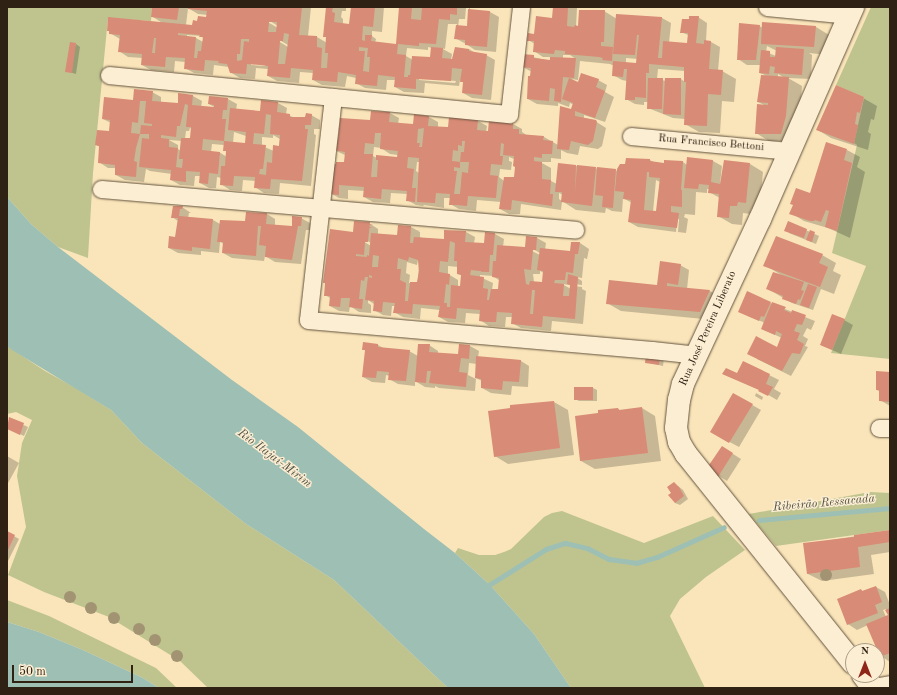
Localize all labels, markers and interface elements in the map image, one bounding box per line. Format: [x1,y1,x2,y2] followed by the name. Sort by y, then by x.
[658,133,764,155] street label: Rua Francisco Bettoni
[678,269,740,389] street label: Rua José Pereira Liberato
[234,426,314,492] water label: Rio Itajaí-Mirim
[772,492,876,516] water label: Ribeirão Ressacada
[845,643,885,683] north arrow
[861,646,869,657] text: N
[14,657,135,683] scale bar
[19,666,46,678] text: 50 m

